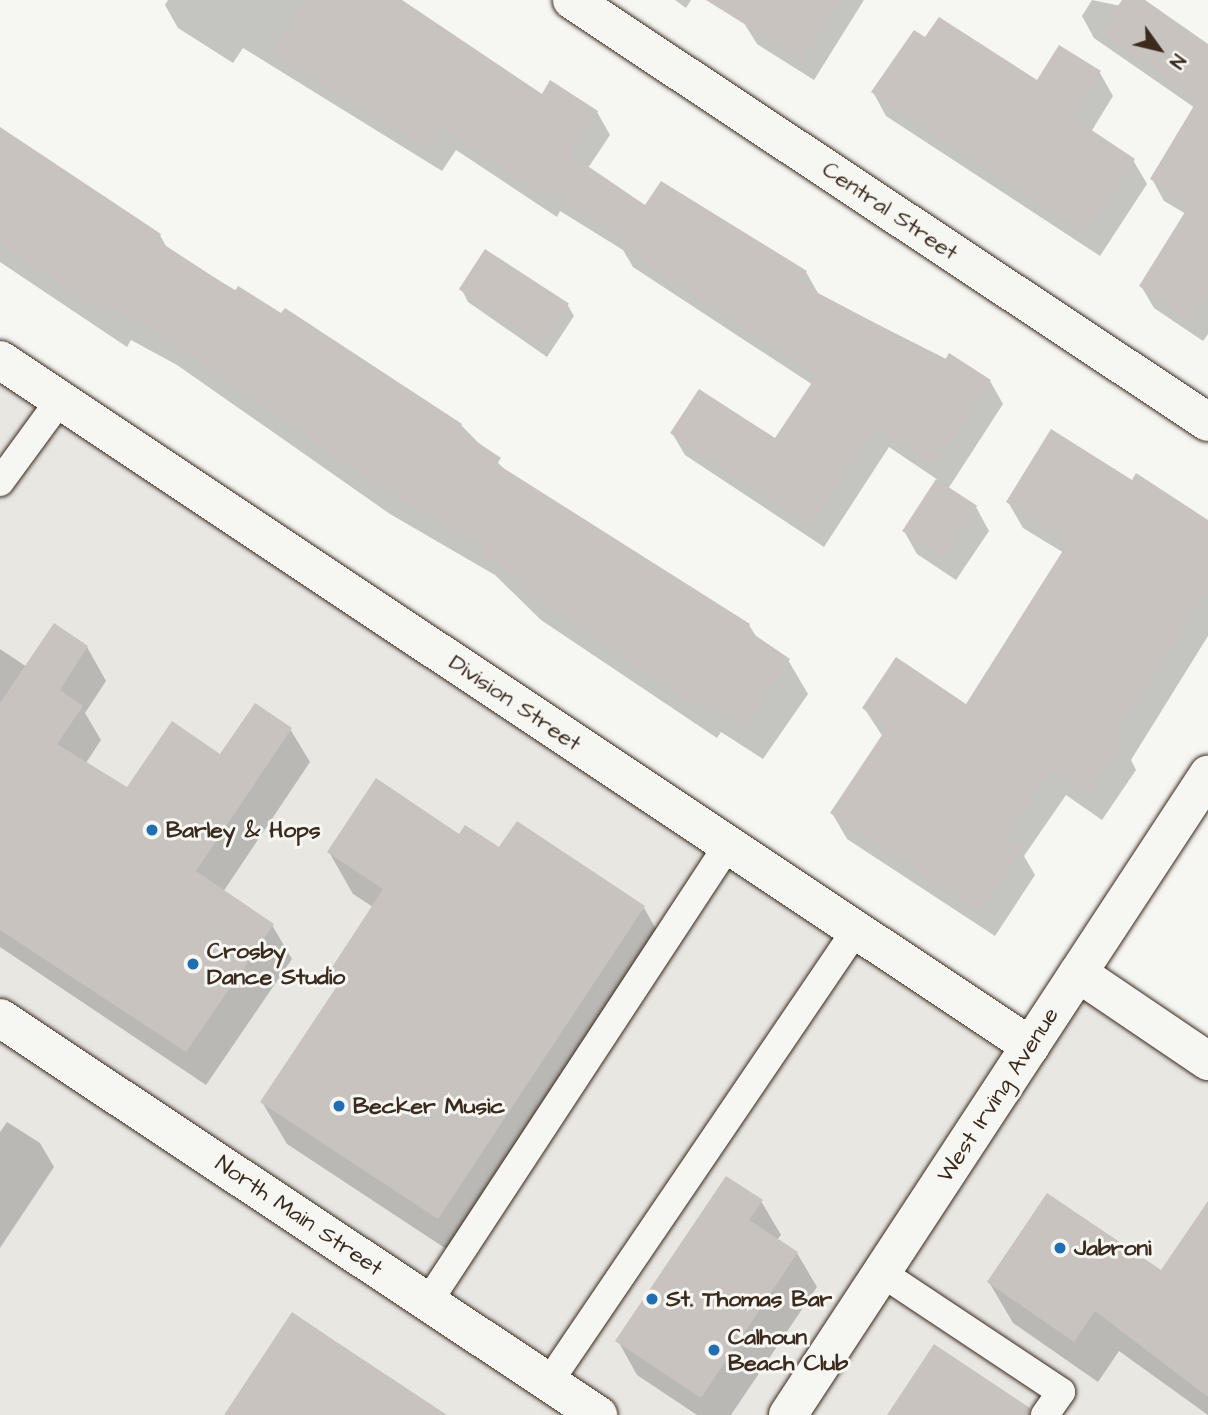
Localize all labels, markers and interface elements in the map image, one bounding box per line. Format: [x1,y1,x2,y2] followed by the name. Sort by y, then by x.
[1124,14,1194,84] north arrow
[1162,49,1191,74] text: N
[817,155,963,267] street label: Central Street
[444,649,586,757] street label: Division Street
[166,816,320,844] place label: Barley & Hops
[144,822,160,838] marker: Barley & Hops
[207,937,345,991] place label: Crosby Dance Studio
[185,956,201,972] marker: Crosby Dance Studio
[931,1002,1065,1188] street label: West Irving Avenue
[353,1092,505,1120] place label: Becker Music
[331,1098,347,1114] marker: Becker Music
[210,1150,388,1282] street label: North Main Street
[1074,1234,1151,1262] place label: Jabroni
[1052,1240,1068,1256] marker: Jabroni
[666,1285,832,1313] place label: St. Thomas Bar
[644,1291,660,1307] marker: St. Thomas Bar
[728,1323,848,1377] place label: Calhoun Beach Club
[706,1342,722,1358] marker: Calhoun Beach Club

